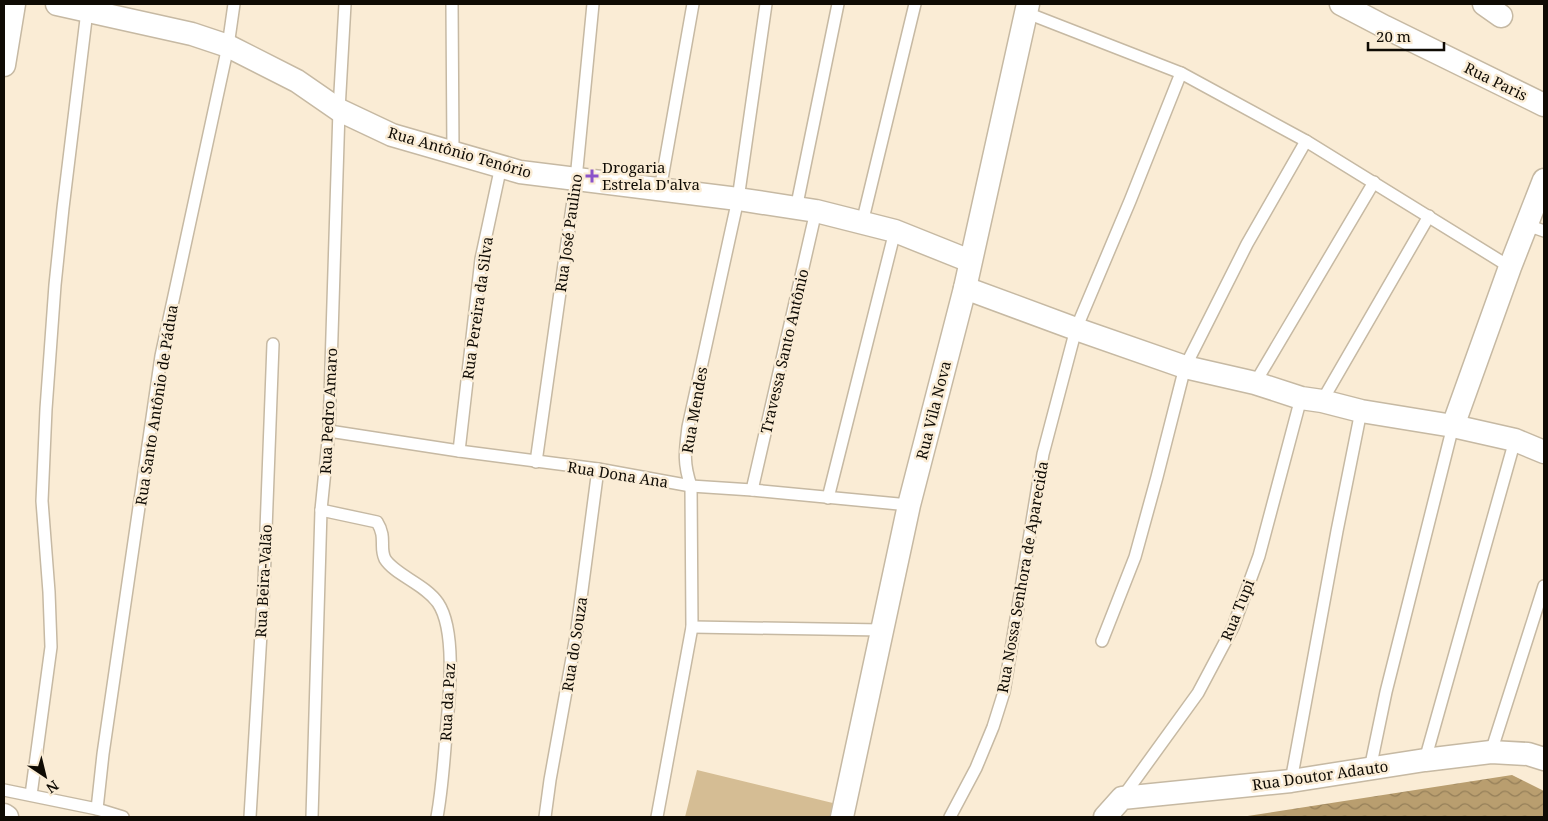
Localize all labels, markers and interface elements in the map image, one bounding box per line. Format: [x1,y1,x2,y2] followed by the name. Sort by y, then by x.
[1368,20,1444,52] scale bar
[1376,26,1411,46] text: 20 m
[1461,57,1531,105] street label: Rua Paris
[386,122,534,182] street label: Rua Antônio Tenório
[602,157,700,194] place label: Drogaria Estrela D'alva
[586,170,598,182] marker: Drogaria Estrela D'alva
[550,173,586,293] street label: Rua José Paulino
[457,235,497,381] street label: Rua Pereira da Silva
[755,267,813,435] street label: Travessa Santo Antônio
[130,303,182,507] street label: Rua Santo Antônio de Pádua
[315,347,341,475] street label: Rua Pedro Amaro
[911,359,955,461] street label: Rua Vila Nova
[677,365,711,455] street label: Rua Mendes
[566,456,670,492] street label: Rua Dona Ana
[992,459,1052,695] street label: Rua Nossa Senhora de Aparecida
[250,524,276,638] street label: Rua Beira-Valão
[1216,576,1258,644] street label: Rua Tupi
[557,595,591,693] street label: Rua do Souza
[435,662,459,742] street label: Rua da Paz
[20,751,70,801] north arrow
[1251,756,1389,794] street label: Rua Doutor Adauto
[43,776,63,798] text: N

